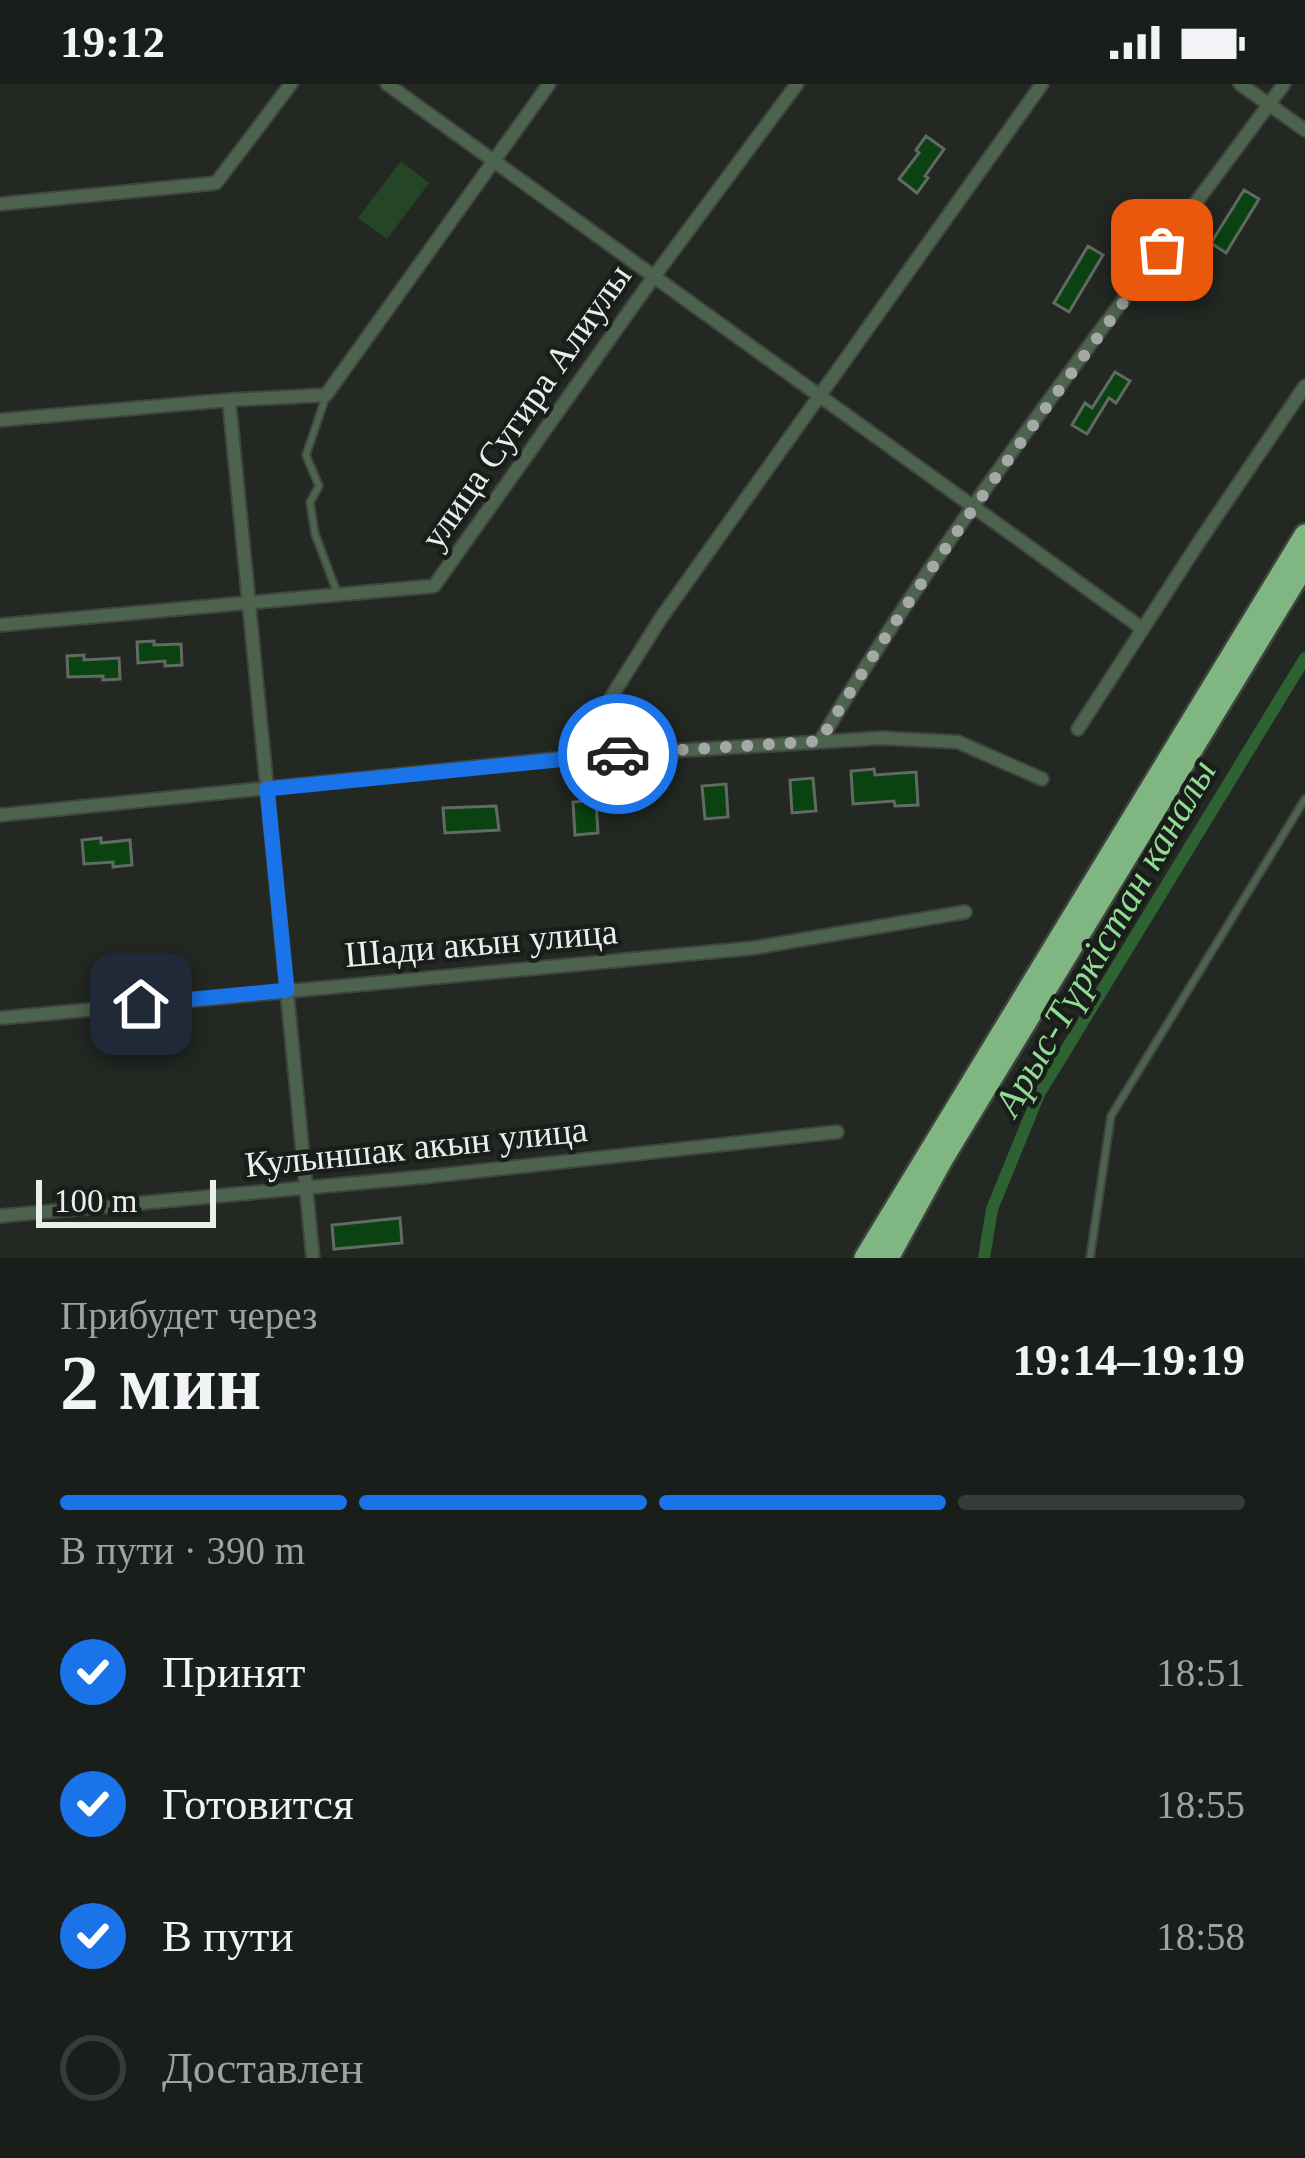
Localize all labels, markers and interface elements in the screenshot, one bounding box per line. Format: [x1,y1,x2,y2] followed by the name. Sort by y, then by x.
[60,17,165,67] text: 19:12
[1111,199,1213,301] pin
[1129,217,1195,283] icon: bag
[413,257,639,556] street label: улица Сугира Алиулы
[558,694,678,814] courier
[585,721,651,787] icon: car
[983,752,1225,1126] water label: Арыс-Түркістан каналы
[343,911,619,975] street label: Шади акын улица
[90,953,192,1055] pin
[108,971,174,1037] icon: home
[243,1109,589,1185] street label: Кулыншак акын улица
[36,1174,216,1227] scale bar
[54,1183,137,1219] text: 100 m
[60,1294,318,1337] text: Прибудет через
[1013,1335,1245,1385] text: 19:14–19:19
[60,1339,262,1426] text: 2 мин
[60,1529,305,1572] text: В пути · 390 m
[60,1639,126,1705] icon: check
[162,1647,306,1697] text: Принят
[1156,1651,1245,1694] text: 18:51
[60,1771,126,1837] icon: check
[162,1779,354,1829] text: Готовится
[1156,1783,1245,1826] text: 18:55
[60,1903,126,1969] icon: check
[162,1911,294,1961] text: В пути
[1156,1915,1245,1958] text: 18:58
[162,2043,364,2093] text: Доставлен

